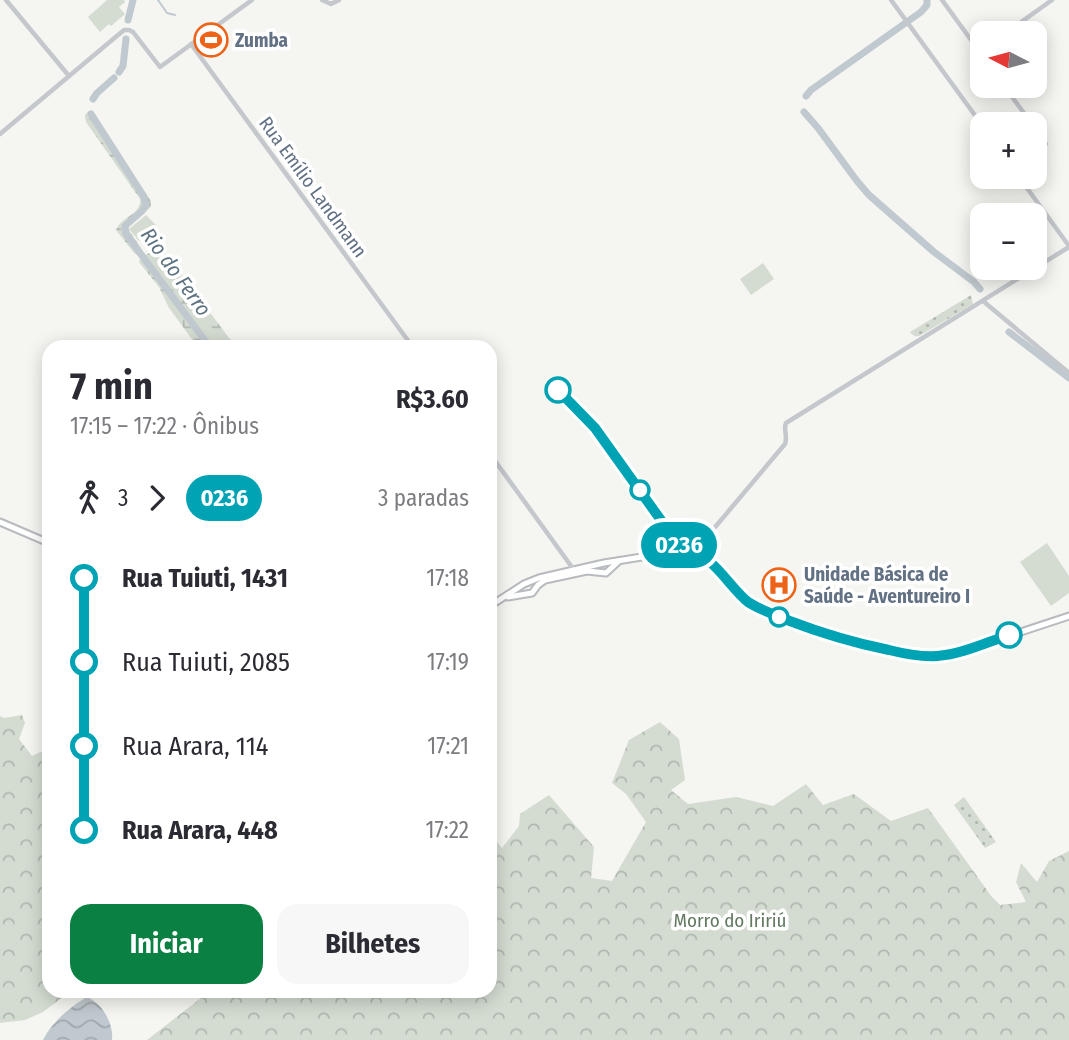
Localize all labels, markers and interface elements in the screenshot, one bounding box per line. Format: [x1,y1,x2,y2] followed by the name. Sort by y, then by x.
[192,21,230,59] sports icon: Zumba
[970,21,1046,98] north arrow
[970,21,1047,280] map controls
[235,29,288,52] place label: Zumba
[254,112,372,262] street label: Rua Emílio Landmann
[970,112,1047,189] button: +
[970,203,1047,280] button: −
[135,223,217,321] water label: Rio do Ferro
[70,363,153,409] text: 7 min
[545,377,571,403] unlabelled marker
[396,384,469,415] text: R$3.60
[70,412,259,440] text: 17:15 – 17:22 · Ônibus
[70,479,108,517] icon: walk
[138,479,176,517] icon: forward
[630,480,650,500] unlabelled marker
[118,484,128,512] text: 3
[200,484,248,512] text: 0236
[378,484,469,512] text: 3 paradas
[630,522,728,568] line badge: 0236
[655,531,703,559] text: 0236
[122,563,288,594] text: Rua Tuiuti, 1431
[804,563,970,608] place label: Unidade Básica de Saúde - Aventureiro I
[426,564,469,592] text: 17:18
[760,566,798,604] hospital icon: Unidade Básica de Saúde - Aventureiro I
[769,607,789,627] unlabelled marker
[996,622,1022,648] unlabelled marker
[122,647,290,678] text: Rua Tuiuti, 2085
[427,648,469,676] text: 17:19
[122,731,268,762] text: Rua Arara, 114
[427,732,469,760] text: 17:21
[122,815,278,846] text: Rua Arara, 448
[426,816,469,844] text: 17:22
[70,904,263,984] button: Iniciar
[277,904,469,984] button: Bilhetes
[673,909,787,932] park label: Morro do Iririú

